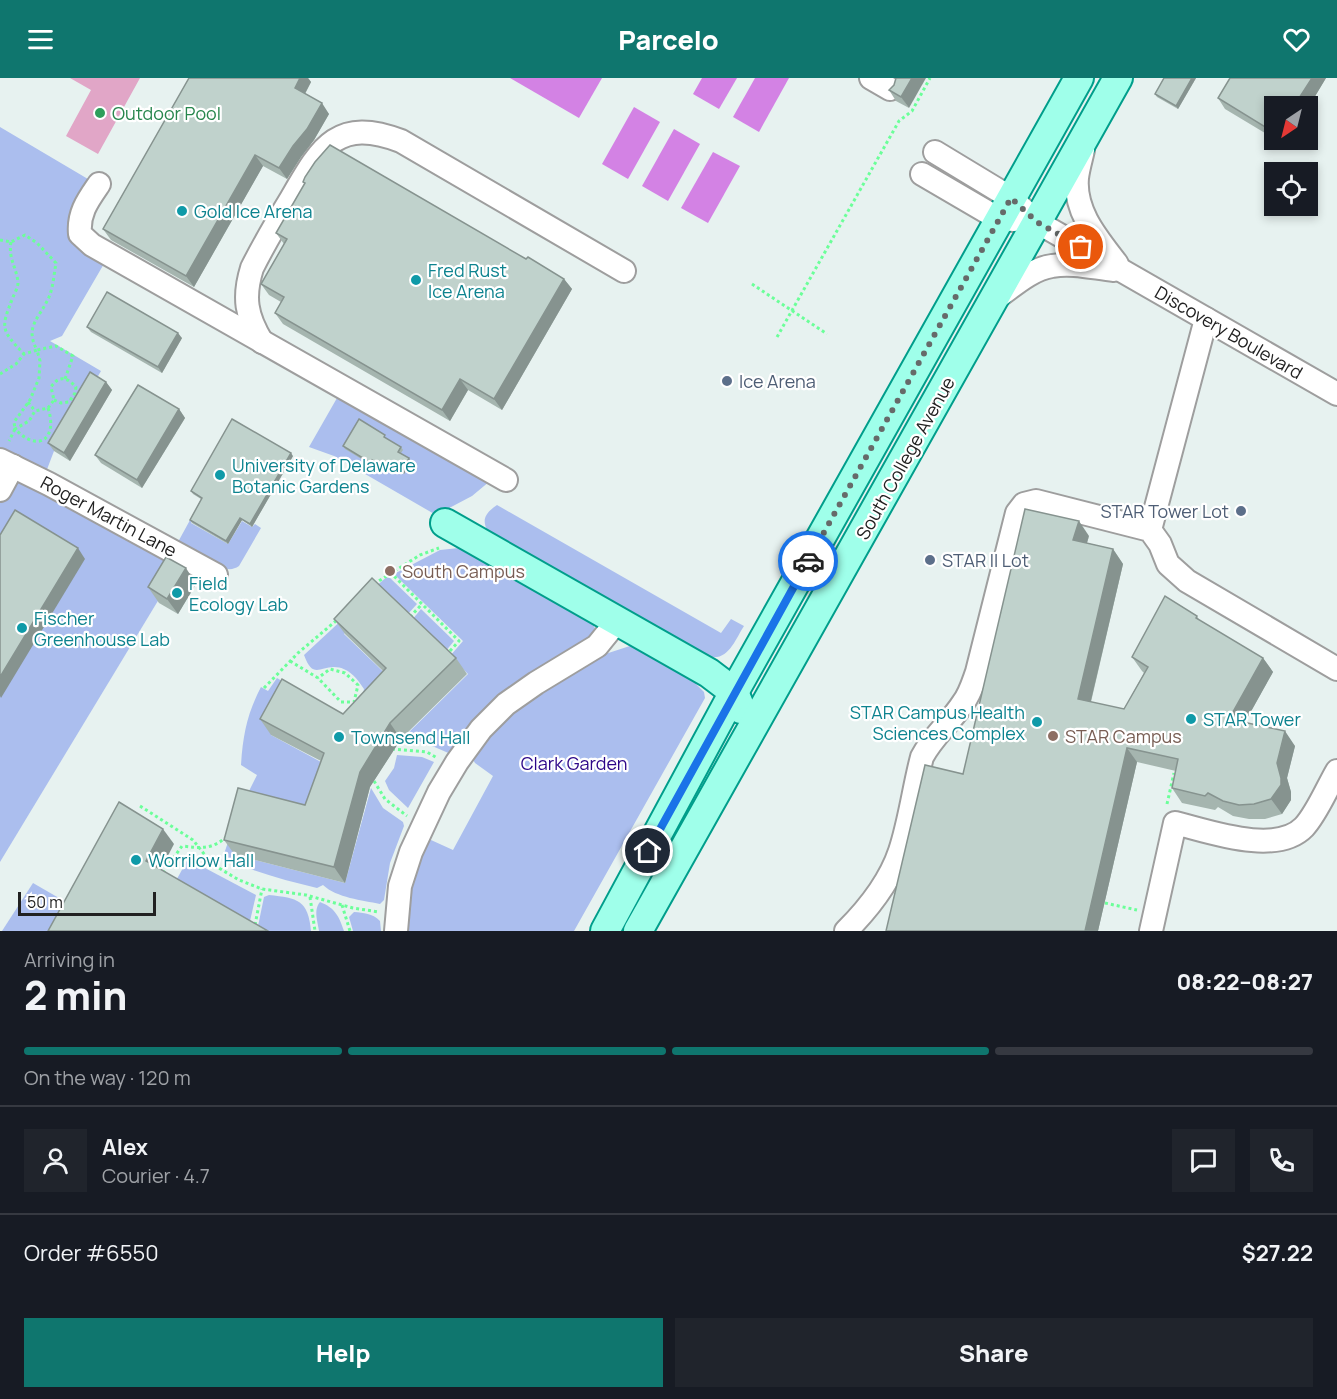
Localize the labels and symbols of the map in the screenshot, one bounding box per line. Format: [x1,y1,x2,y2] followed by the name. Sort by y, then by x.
[1264,96,1318,150] north arrow
[112,101,221,125] place label: Outdoor Pool
[93,106,107,120] marker: Outdoor Pool
[194,199,312,223] place label: Gold Ice Arena
[175,204,189,218] marker: Gold Ice Arena
[1055,221,1106,272] pin
[428,258,507,303] place label: Fred Rust Ice Arena
[409,273,423,287] marker: Fred Rust Ice Arena
[1151,280,1307,384] street label: Discovery Boulevard
[739,369,816,393] place label: Ice Arena
[850,372,960,544] street label: South College Avenue
[720,374,734,388] marker: Ice Arena
[232,453,416,498] place label: University of Delaware Botanic Gardens
[213,468,227,482] marker: University of Delaware Botanic Gardens
[37,470,181,562] street label: Roger Martin Lane
[1100,499,1229,523] place label: STAR Tower Lot
[1234,504,1248,518] marker: STAR Tower Lot
[778,531,838,591] courier
[942,548,1029,572] place label: STAR II Lot
[923,553,937,567] marker: STAR II Lot
[402,559,525,583] place label: South Campus
[383,564,397,578] marker: South Campus
[189,571,288,616] place label: Field Ecology Lab
[170,586,184,600] marker: Field Ecology Lab
[34,606,170,651] place label: Fischer Greenhouse Lab
[15,621,29,635] marker: Fischer Greenhouse Lab
[850,700,1026,745] place label: STAR Campus Health Sciences Complex
[1203,707,1301,731] place label: STAR Tower
[1184,712,1198,726] marker: STAR Tower
[1030,715,1044,729] marker: STAR Campus Health Sciences Complex
[1065,724,1182,748] place label: STAR Campus
[351,725,470,749] place label: Townsend Hall
[1046,729,1060,743] marker: STAR Campus
[332,730,346,744] marker: Townsend Hall
[521,751,627,775] park label: Clark Garden
[622,825,673,876] pin
[148,848,254,872] place label: Worrilow Hall
[129,853,143,867] marker: Worrilow Hall
[18,889,156,916] scale bar

